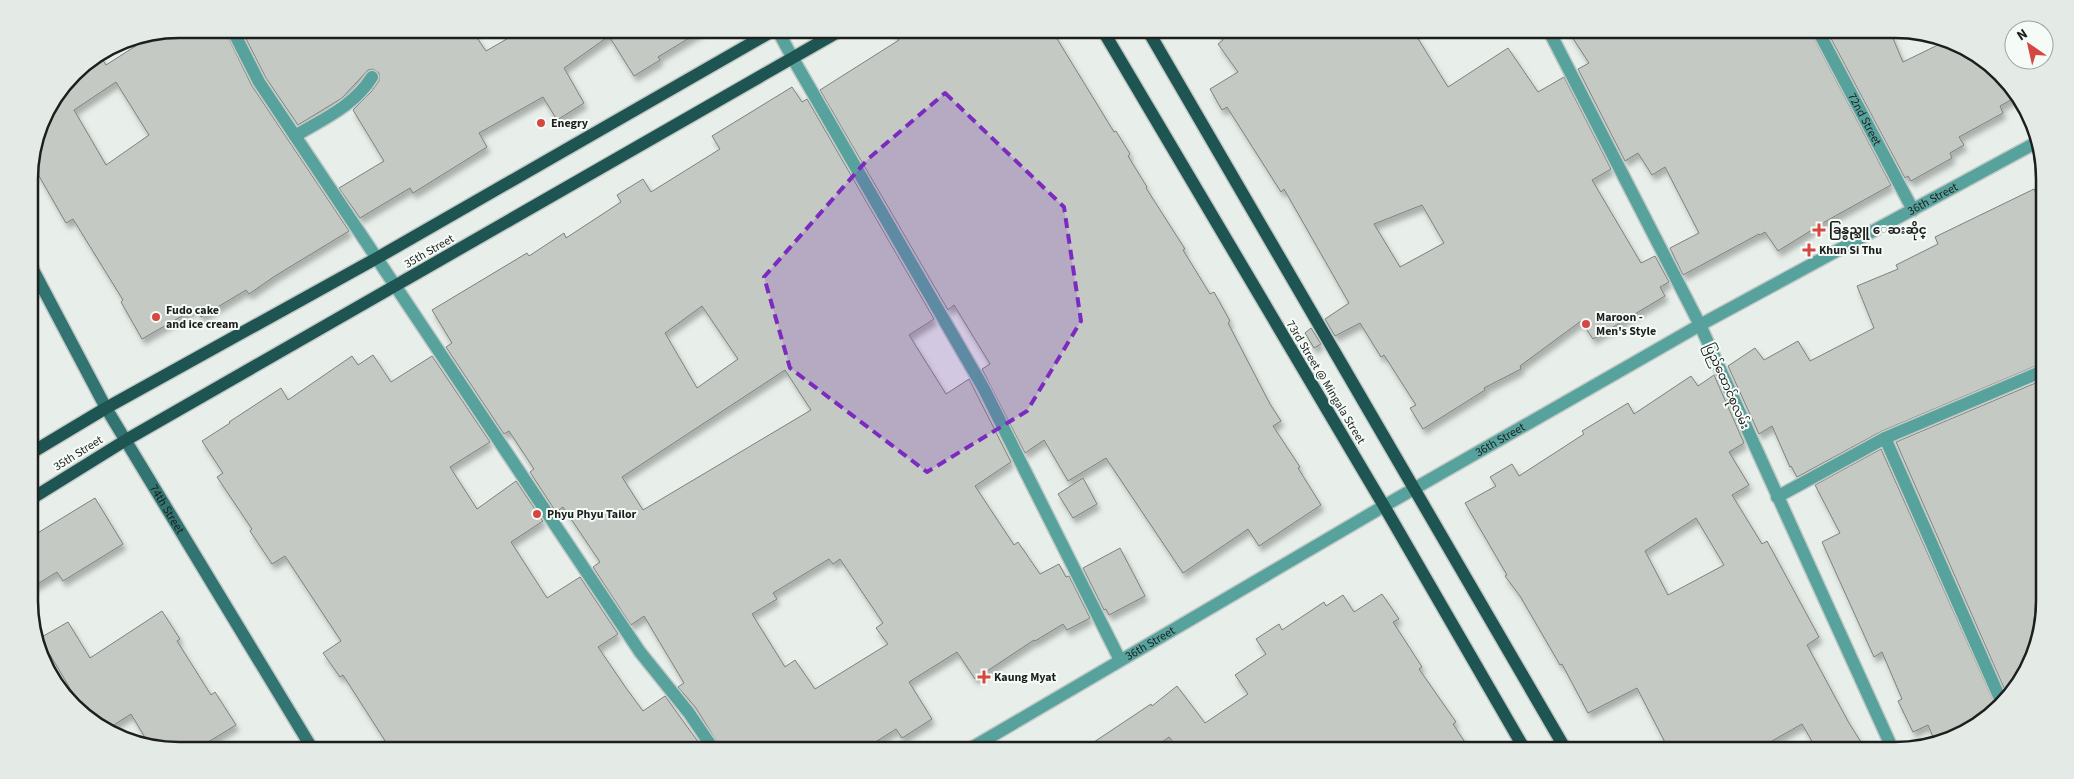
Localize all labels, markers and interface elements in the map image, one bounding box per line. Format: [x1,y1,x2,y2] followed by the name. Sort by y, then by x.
[2004,20,2054,70] north arrow
[2013,24,2032,46] text: N
[1843,90,1885,149] street label: 72nd Street
[551,115,589,132] place label: Enegry
[535,117,547,129] marker: Enegry
[1905,179,1961,220] street label: 36th Street
[1829,221,1927,241] place label: ခြန္စည္သူ ေဆးဆိုင္
[1813,224,1825,236] marker: ခြန္စည္သူ ေဆးဆိုင္
[401,230,457,273] street label: 35th Street
[1819,242,1882,259] place label: Khun Si Thu
[1803,244,1815,256] marker: Khun Si Thu
[166,302,239,333] place label: Fudo cake and ice cream
[1596,309,1656,340] place label: Maroon - Men's Style
[150,311,162,323] marker: Fudo cake and ice cream
[1282,317,1369,447] street label: 73rd Street @ Mingala Street
[1580,318,1592,330] marker: Maroon - Men's Style
[1699,340,1754,432] street label: ပြည်ထောင်စုလမ်း
[1472,419,1528,461] street label: 36th Street
[50,432,106,475] street label: 35th Street
[145,481,188,537] street label: 74th Street
[547,506,637,523] place label: Phyu Phyu Tailor
[531,508,543,520] marker: Phyu Phyu Tailor
[1122,622,1178,665] street label: 36th Street
[994,669,1056,686] place label: Kaung Myat
[978,671,990,683] marker: Kaung Myat

